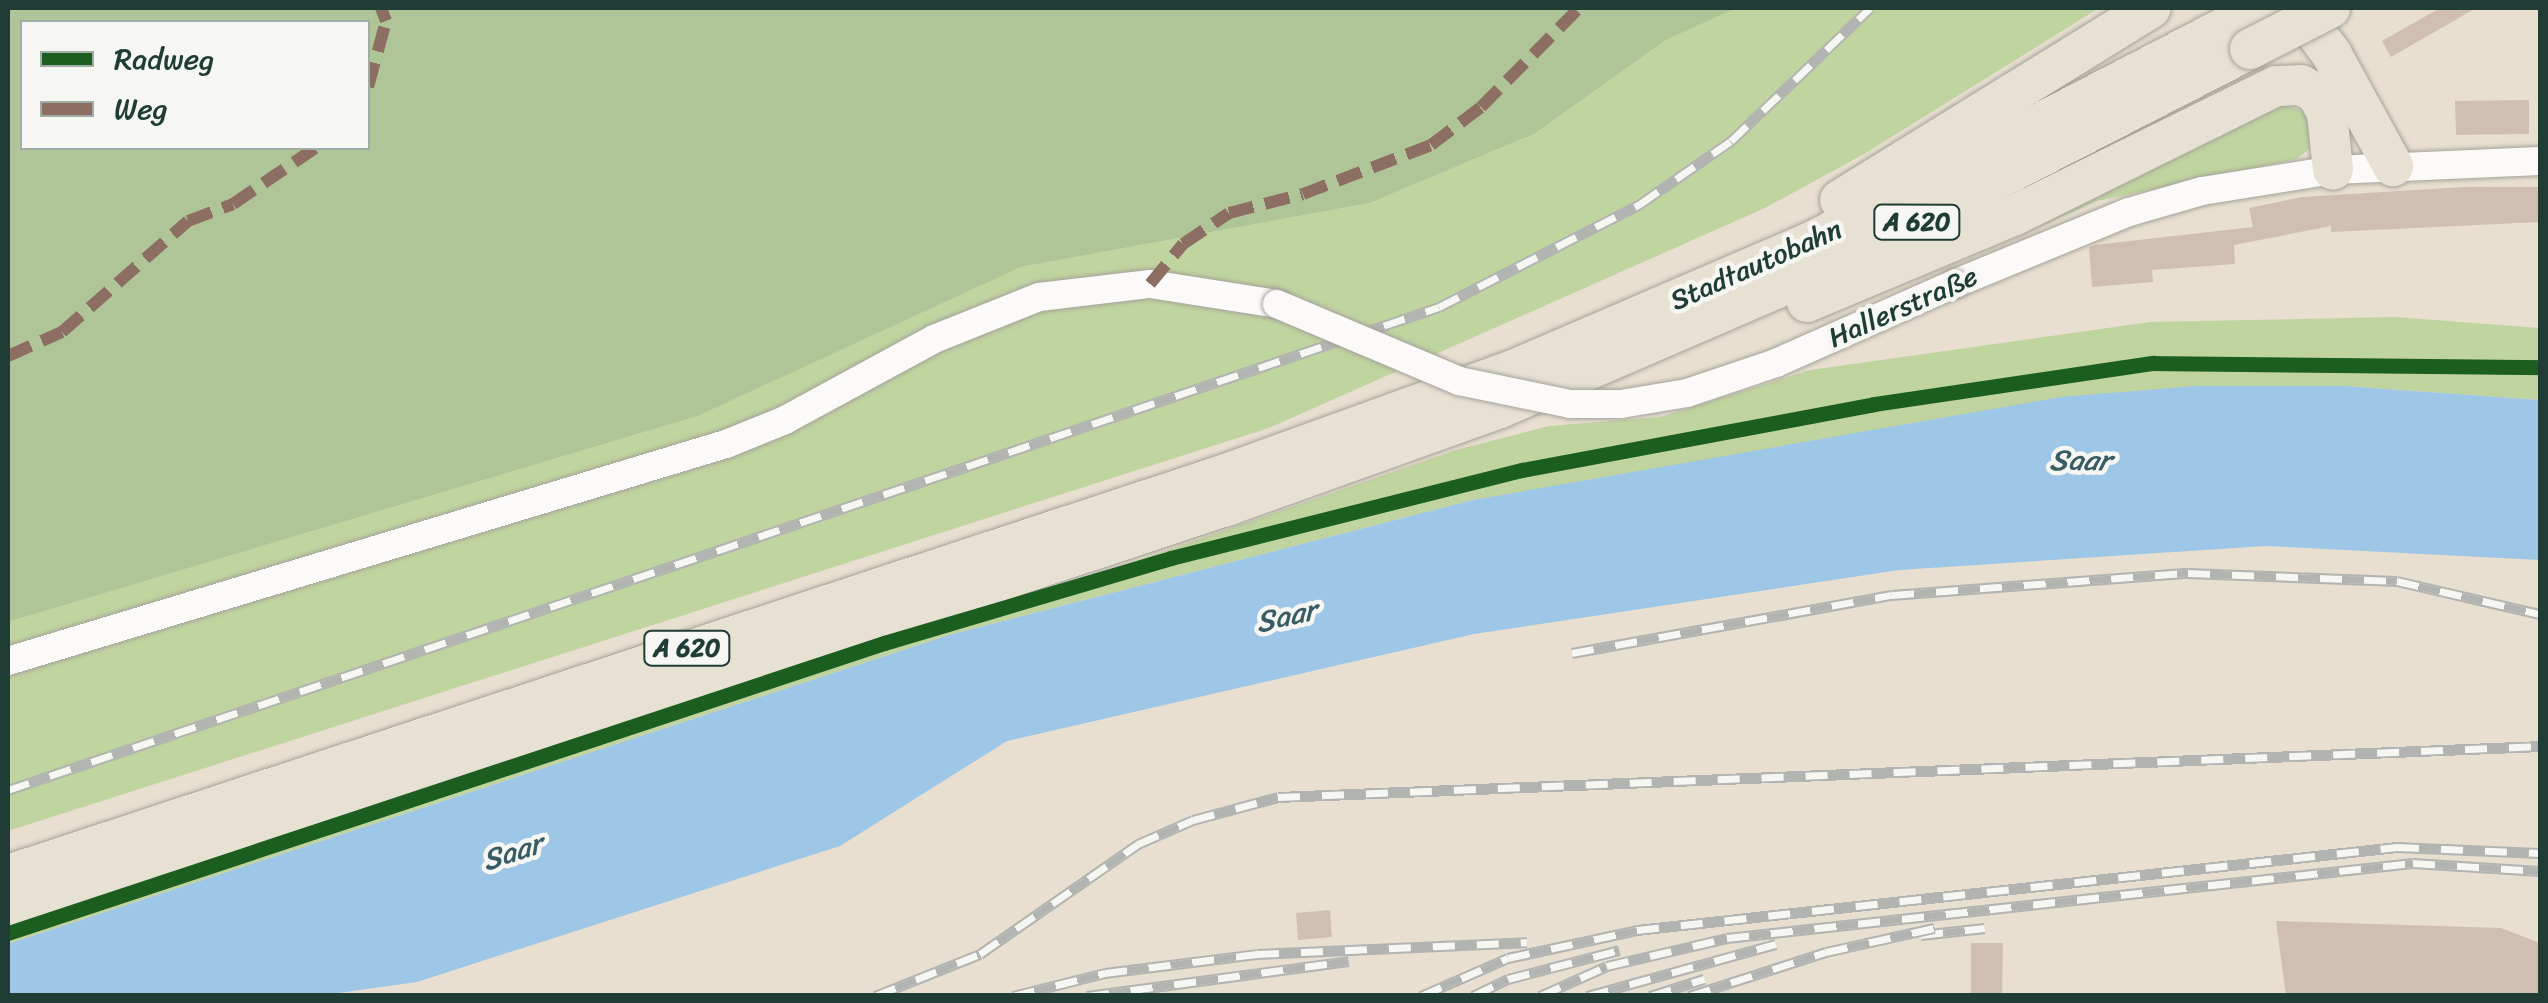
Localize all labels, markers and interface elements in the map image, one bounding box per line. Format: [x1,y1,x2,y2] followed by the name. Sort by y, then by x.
[20,20,370,150] legend
[114,32,214,86] text: Radweg
[114,82,168,136] text: Weg
[1872,202,1962,242] road number: A 620
[1665,212,1847,318] street label: Stadtautobahn
[1823,259,1983,355] street label: Hallerstraße
[2049,442,2111,478] water label: Saar
[1252,592,1320,640] water label: Saar
[642,628,732,668] road number: A 620
[477,825,547,879] water label: Saar

